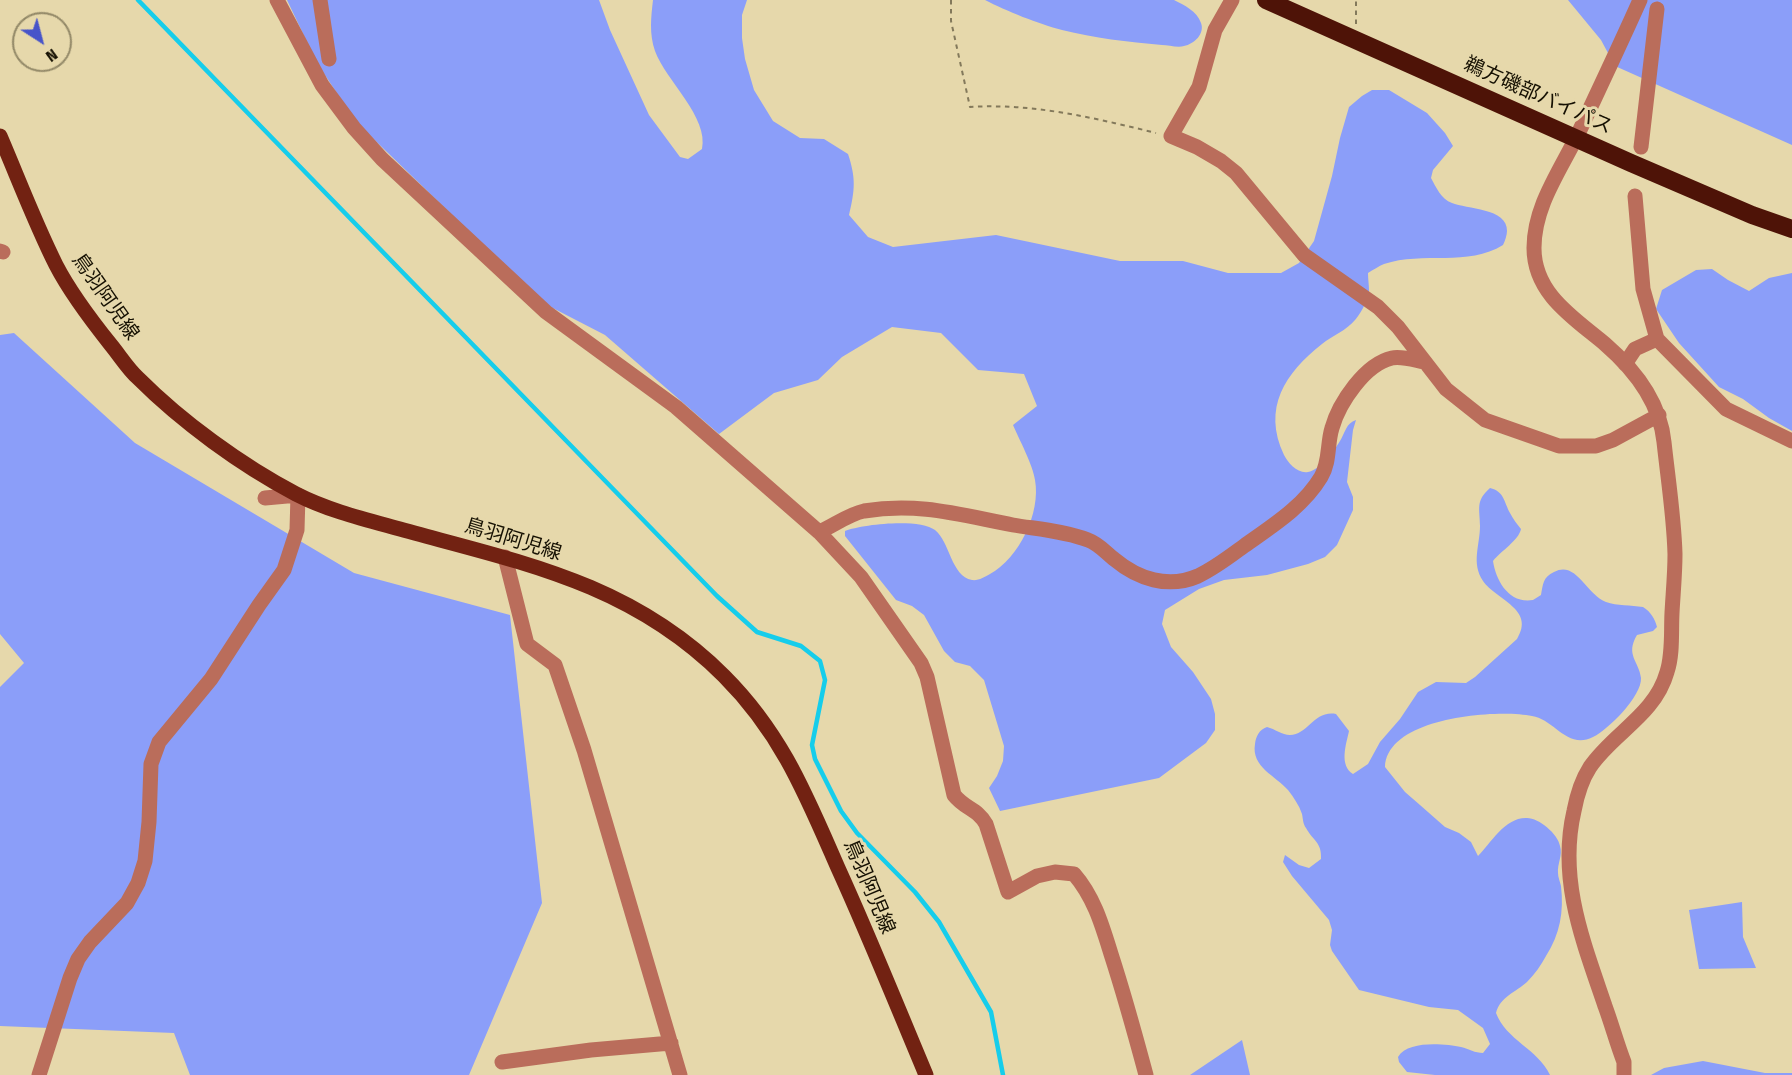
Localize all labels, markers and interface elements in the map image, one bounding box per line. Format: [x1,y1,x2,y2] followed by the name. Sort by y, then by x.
[12,12,72,72] north arrow
[42,45,61,66] text: N
[1460,52,1616,140] street label: 鵜方磯部バイパス
[66,249,144,345] street label: 鳥羽阿児線
[462,514,564,566] street label: 鳥羽阿児線
[838,836,900,938] street label: 鳥羽阿児線

